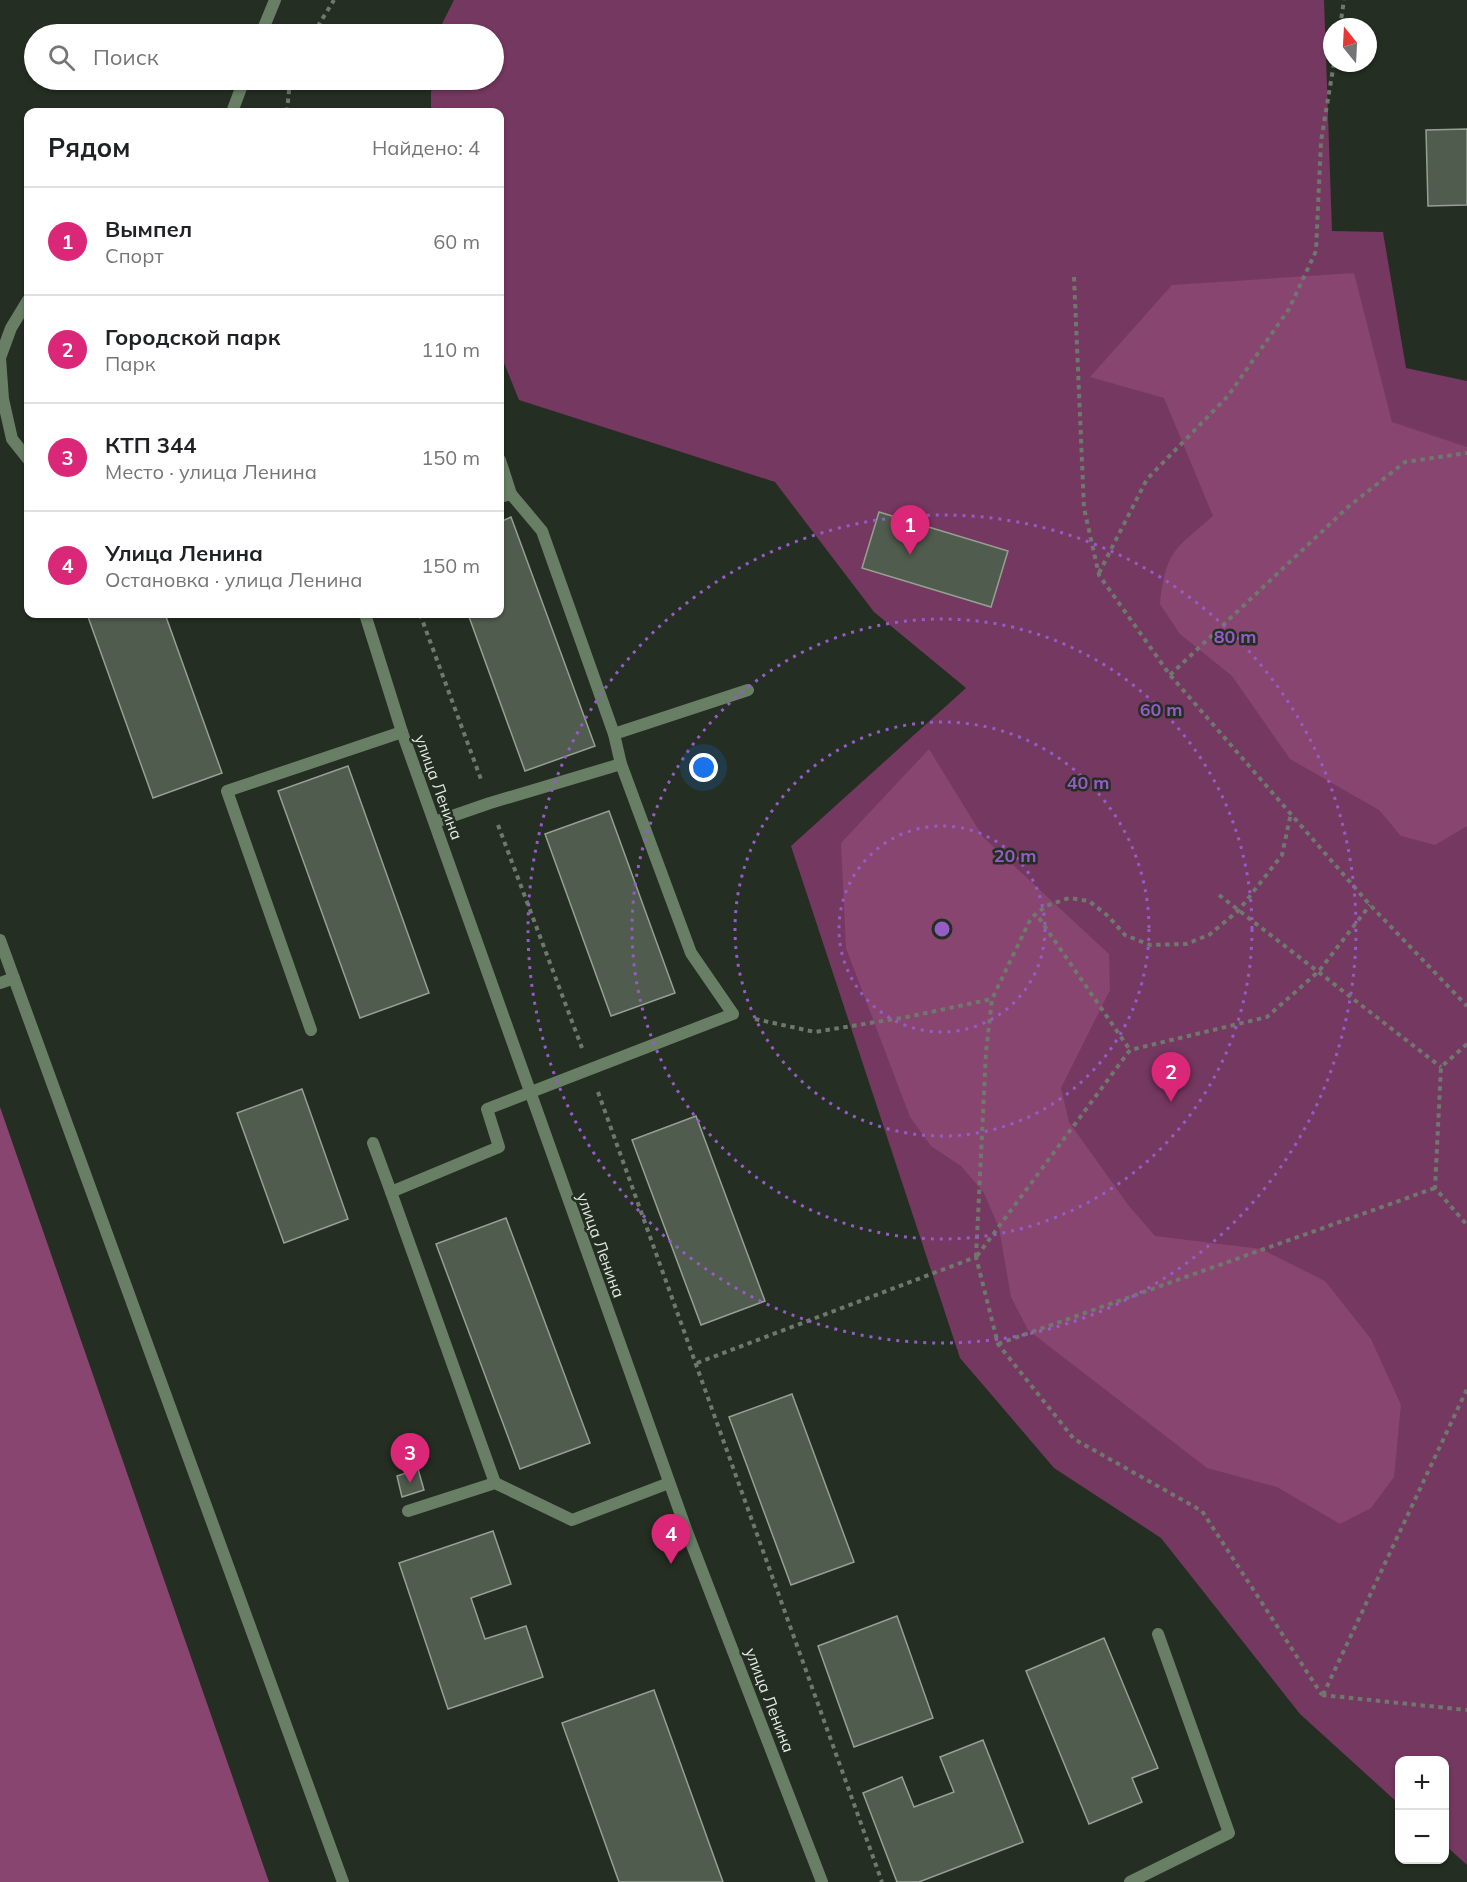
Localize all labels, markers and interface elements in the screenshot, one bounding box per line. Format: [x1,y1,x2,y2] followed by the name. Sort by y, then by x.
[1323,18,1377,72] north arrow
[24,24,504,90] search box
[45,41,78,74] icon: search
[93,43,159,71] text: Поиск
[48,131,131,164] text: Рядом
[372,135,480,160] text: Найдено: 4
[105,215,192,243] text: Вымпел
[62,229,74,254] text: 1
[433,229,480,254] text: 60 m
[105,243,164,268] text: Спорт
[105,323,280,351] text: Городской парк
[62,337,74,362] text: 2
[421,337,480,362] text: 110 m
[105,351,155,376] text: Парк
[105,431,196,459] text: КТП 344
[62,445,74,470] text: 3
[421,445,480,470] text: 150 m
[105,459,317,484] text: Место · улица Ленина
[890,506,930,555] pin: 1
[105,539,263,567] text: Улица Ленина
[62,553,74,578] text: 4
[421,553,480,578] text: 150 m
[105,567,362,592] text: Остановка · улица Ленина
[1214,625,1256,648] text: 80 m
[1140,698,1182,721] text: 60 m
[411,732,467,842] street label: улица Ленина
[689,753,718,782] your location
[1067,771,1109,794] text: 40 m
[994,844,1036,867] text: 20 m
[932,919,952,939] centre of rings
[1152,1052,1190,1102] pin: 2
[573,1190,629,1300] street label: улица Ленина
[390,1434,430,1483] pin: 3
[652,1514,690,1564] pin: 4
[741,1645,799,1755] street label: улица Ленина
[1395,1756,1449,1864] map controls
[1395,1756,1449,1810] button: +
[1395,1810,1449,1864] button: −

